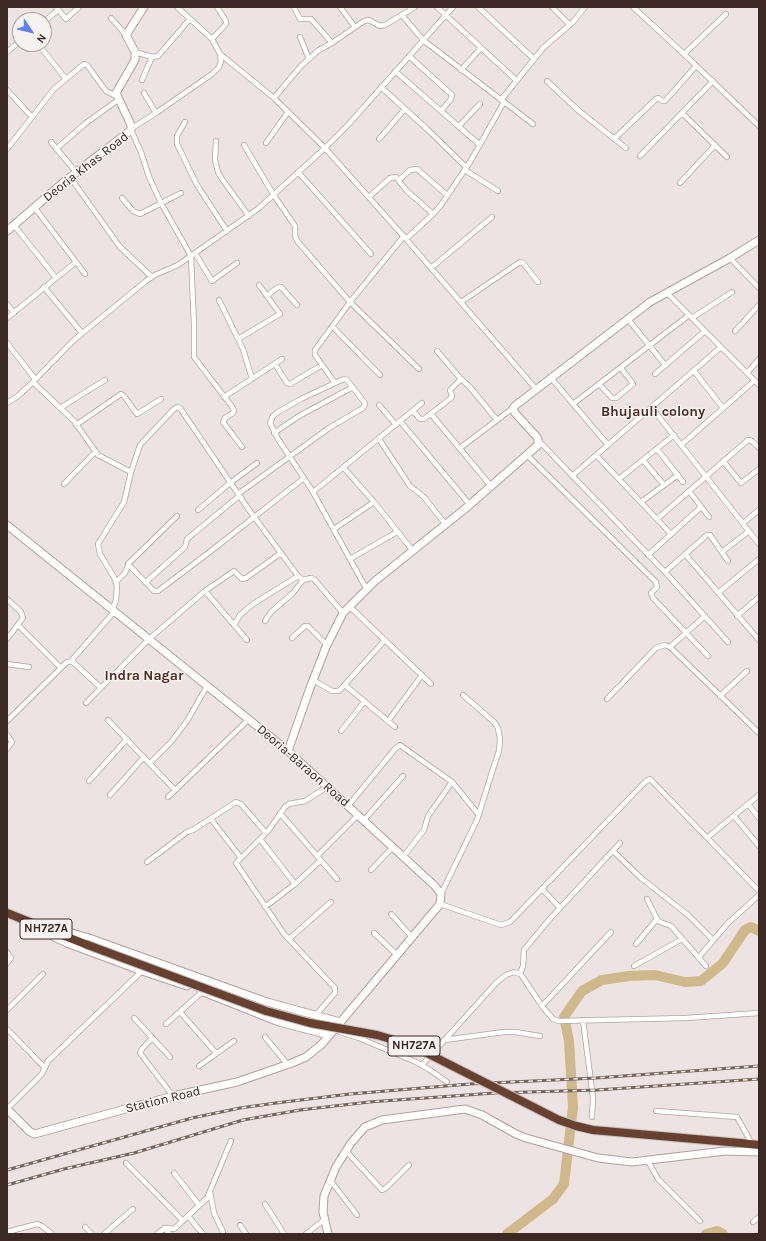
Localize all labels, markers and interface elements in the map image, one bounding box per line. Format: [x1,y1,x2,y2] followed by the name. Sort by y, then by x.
[12,12,52,52] north arrow
[34,32,49,46] text: N
[40,129,132,205] street label: Deoria Khas Road
[601,404,705,420] district label: Bhujauli colony
[105,668,183,684] district label: Indra Nagar
[253,722,353,810] street label: Deoria-Baraon Road
[20,919,72,939] road number: NH727A
[388,1036,440,1056] road number: NH727A
[124,1083,202,1117] street label: Station Road

